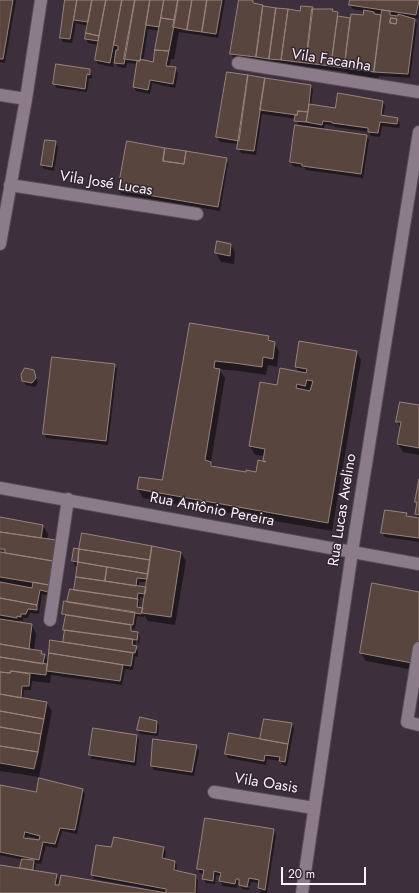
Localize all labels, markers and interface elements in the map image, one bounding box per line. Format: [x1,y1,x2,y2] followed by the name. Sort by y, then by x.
[290,46,372,76] street label: Vila Facanha
[58,168,154,200] street label: Vila José Lucas
[325,452,361,568] street label: Rua Lucas Avelino
[148,489,276,531] street label: Rua Antônio Pereira
[233,770,299,798] street label: Vila Oasis
[283,859,368,885] scale bar
[288,865,315,883] text: 20 m

